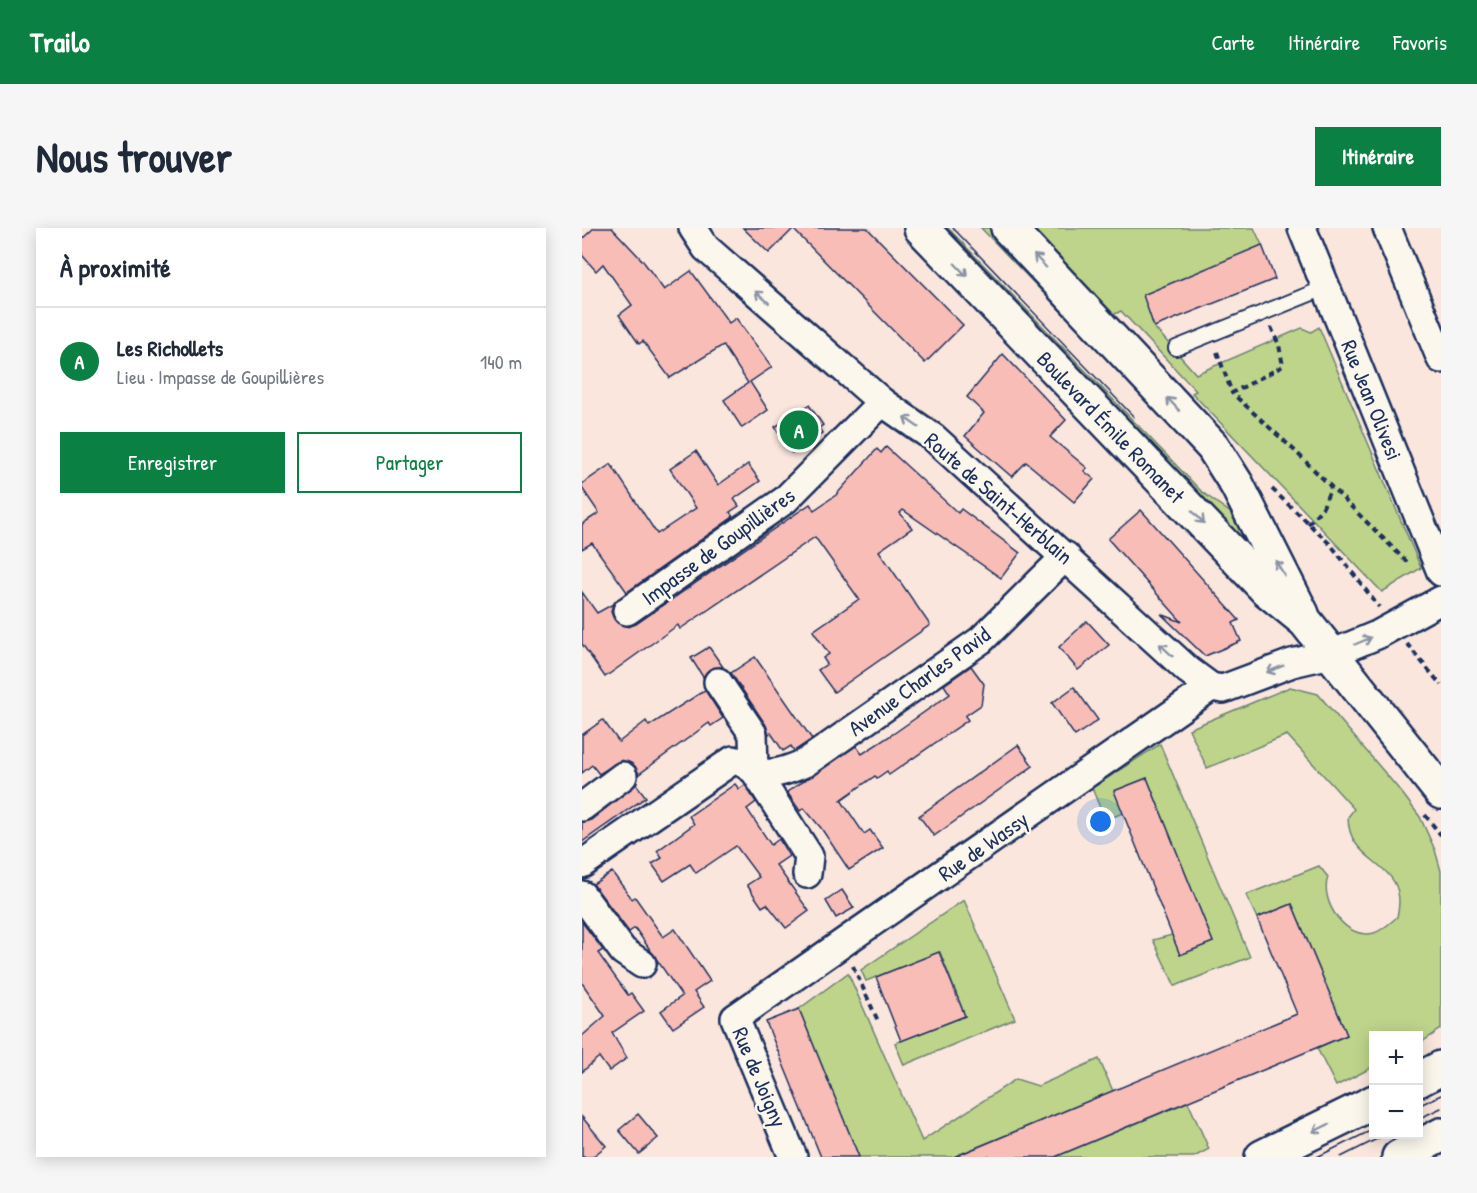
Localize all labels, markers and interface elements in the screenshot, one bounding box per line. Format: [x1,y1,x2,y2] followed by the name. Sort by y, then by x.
[30,23,90,61] text: Trailo
[1212,28,1255,57] text: Carte
[1288,28,1360,57] text: Itinéraire
[1393,28,1447,57] text: Favoris
[1315,127,1441,186] button: Itinéraire
[36,128,232,185] text: Nous trouver
[60,250,171,285] text: À proximité
[1033,254,1048,269] one-way arrow
[954,263,969,278] one-way arrow
[755,290,770,304] one-way arrow
[117,333,223,363] text: Les Richollets
[1334,335,1410,465] street label: Rue Jean Olivesi
[1030,344,1192,510] street label: Boulevard Émile Romanet
[75,348,84,375] text: A
[480,348,522,375] text: 140 m
[117,363,324,390] text: Lieu · Impasse de Goupillières
[1166,397,1180,412] one-way arrow
[780,408,818,452] pin: A
[904,416,920,428] one-way arrow
[918,425,1080,571] street label: Route de Saint-Herblain
[60,432,285,493] button: Enregistrer
[297,432,522,493] button: Partager
[635,480,801,612] street label: Impasse de Goupillières
[1190,510,1205,525] one-way arrow
[1273,560,1285,577] one-way arrow
[842,619,996,743] street label: Avenue Charles Pavid
[1353,635,1372,646] one-way arrow
[1159,643,1174,657] one-way arrow
[1266,664,1285,675] one-way arrow
[932,804,1034,888] street label: Rue de Wassy
[1086,807,1115,836] your location
[725,1022,795,1132] street label: Rue de Joigny
[1369,1031,1423,1139] map controls
[1369,1031,1423,1085] button: +
[1369,1085,1423,1139] button: −
[1313,1122,1330,1134] one-way arrow

